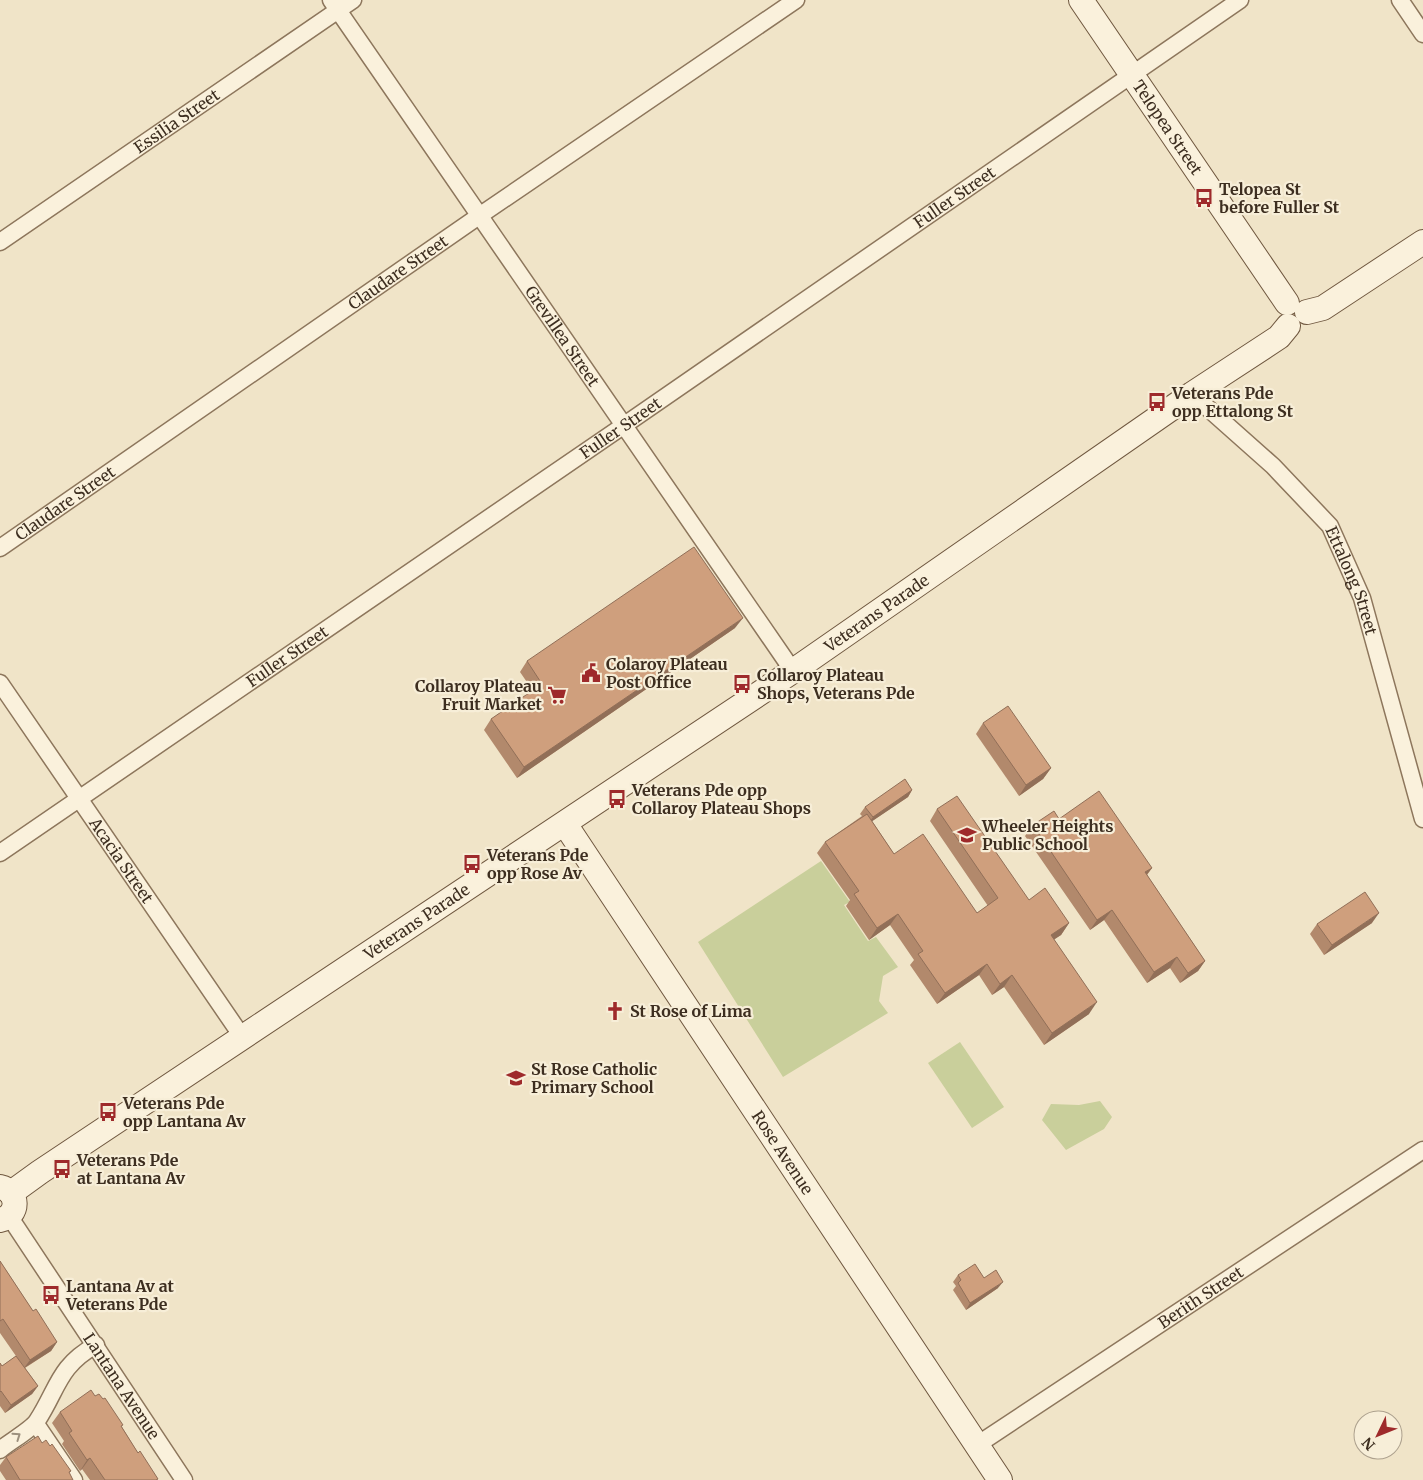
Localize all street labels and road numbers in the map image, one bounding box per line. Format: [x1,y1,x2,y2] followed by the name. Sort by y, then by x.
[1128,76,1207,179] street label: Telopea Street
[130,84,224,157] street label: Essilia Street
[910,162,1000,232] street label: Fuller Street
[344,230,452,314] street label: Claudare Street
[521,282,604,391] street label: Grevillea Street
[576,392,666,463] street label: Fuller Street
[11,461,119,545] street label: Claudare Street
[1321,523,1382,638] street label: Ettalong Street
[820,570,933,657] street label: Veterans Parade
[242,621,332,691] street label: Fuller Street
[85,813,158,908] street label: Acacia Street
[359,879,473,964] street label: Veterans Parade
[748,1107,818,1198] street label: Rose Avenue
[1154,1261,1248,1333] street label: Berith Street
[79,1329,164,1443] street label: Lantana Avenue

